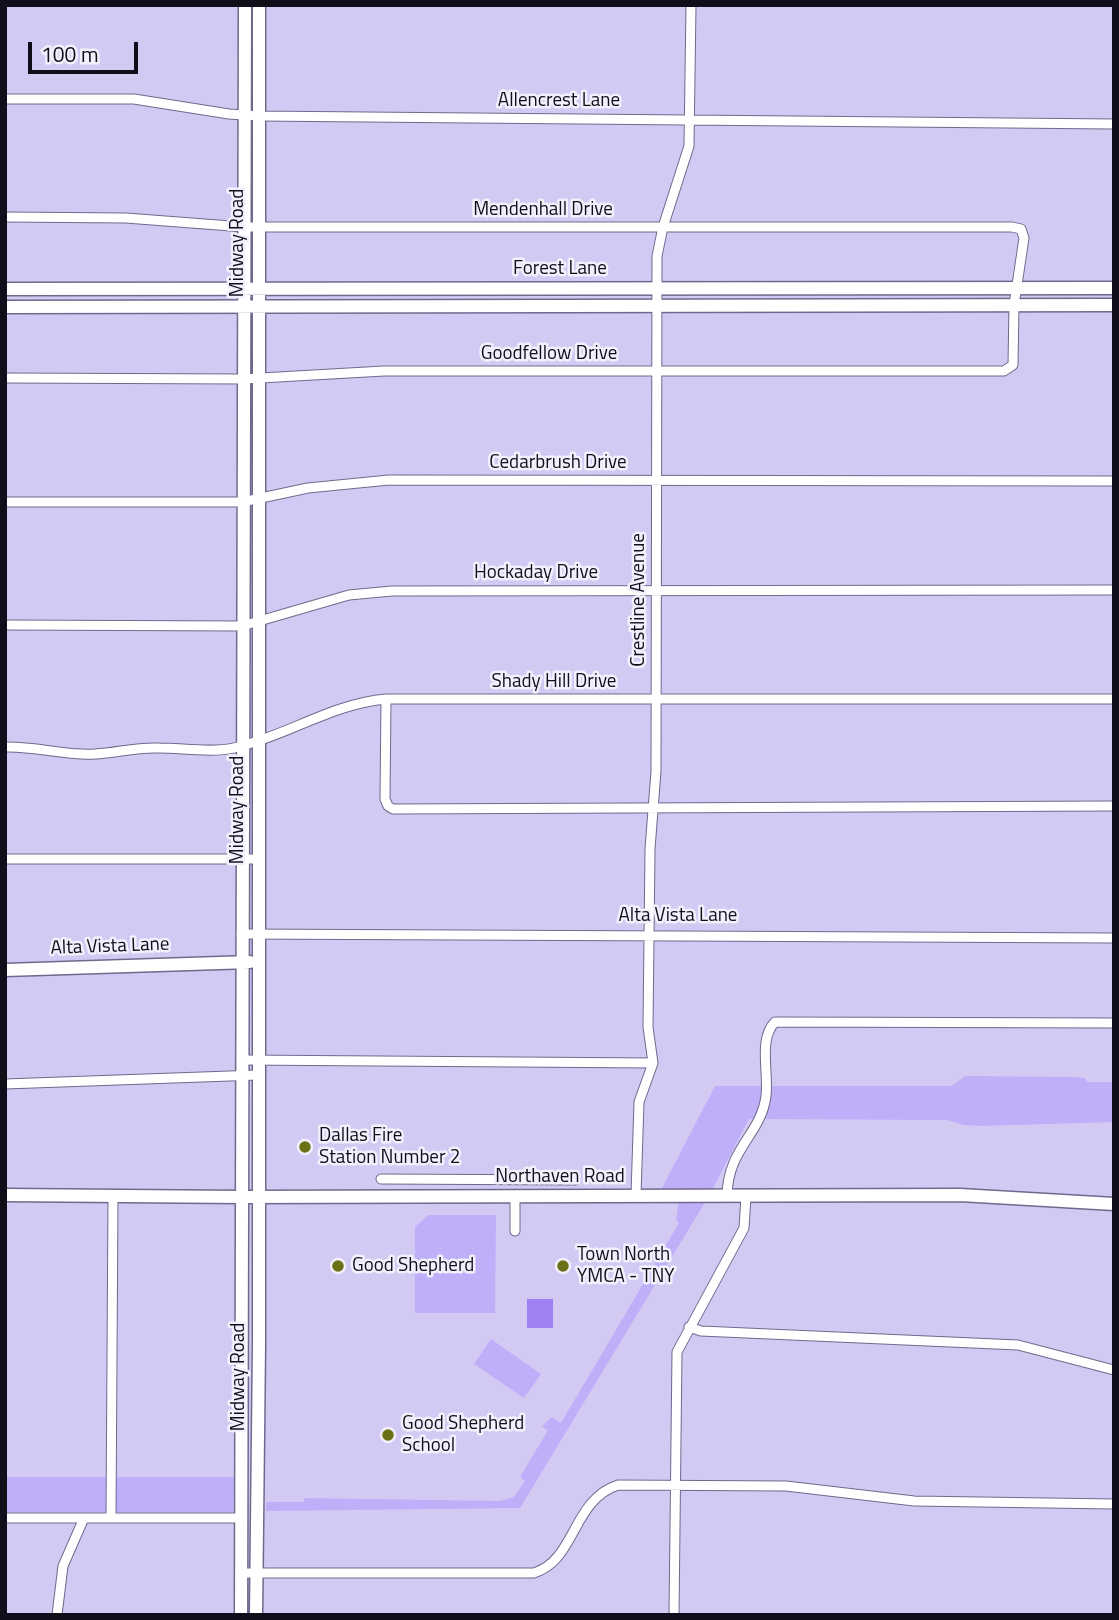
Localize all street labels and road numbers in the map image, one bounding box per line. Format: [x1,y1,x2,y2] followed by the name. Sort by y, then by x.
[498,90,620,112] street label: Allencrest Lane
[227,189,249,297] street label: Midway Road
[473,199,613,221] street label: Mendenhall Drive
[513,258,607,280] street label: Forest Lane
[481,343,617,365] street label: Goodfellow Drive
[489,452,627,474] street label: Cedarbrush Drive
[628,533,650,667] street label: Crestline Avenue
[474,562,598,584] street label: Hockaday Drive
[492,671,616,693] street label: Shady Hill Drive
[227,756,249,864] street label: Midway Road
[619,905,737,927] street label: Alta Vista Lane
[50,934,170,960] street label: Alta Vista Lane
[495,1166,625,1188] street label: Northaven Road
[228,1323,250,1431] street label: Midway Road

